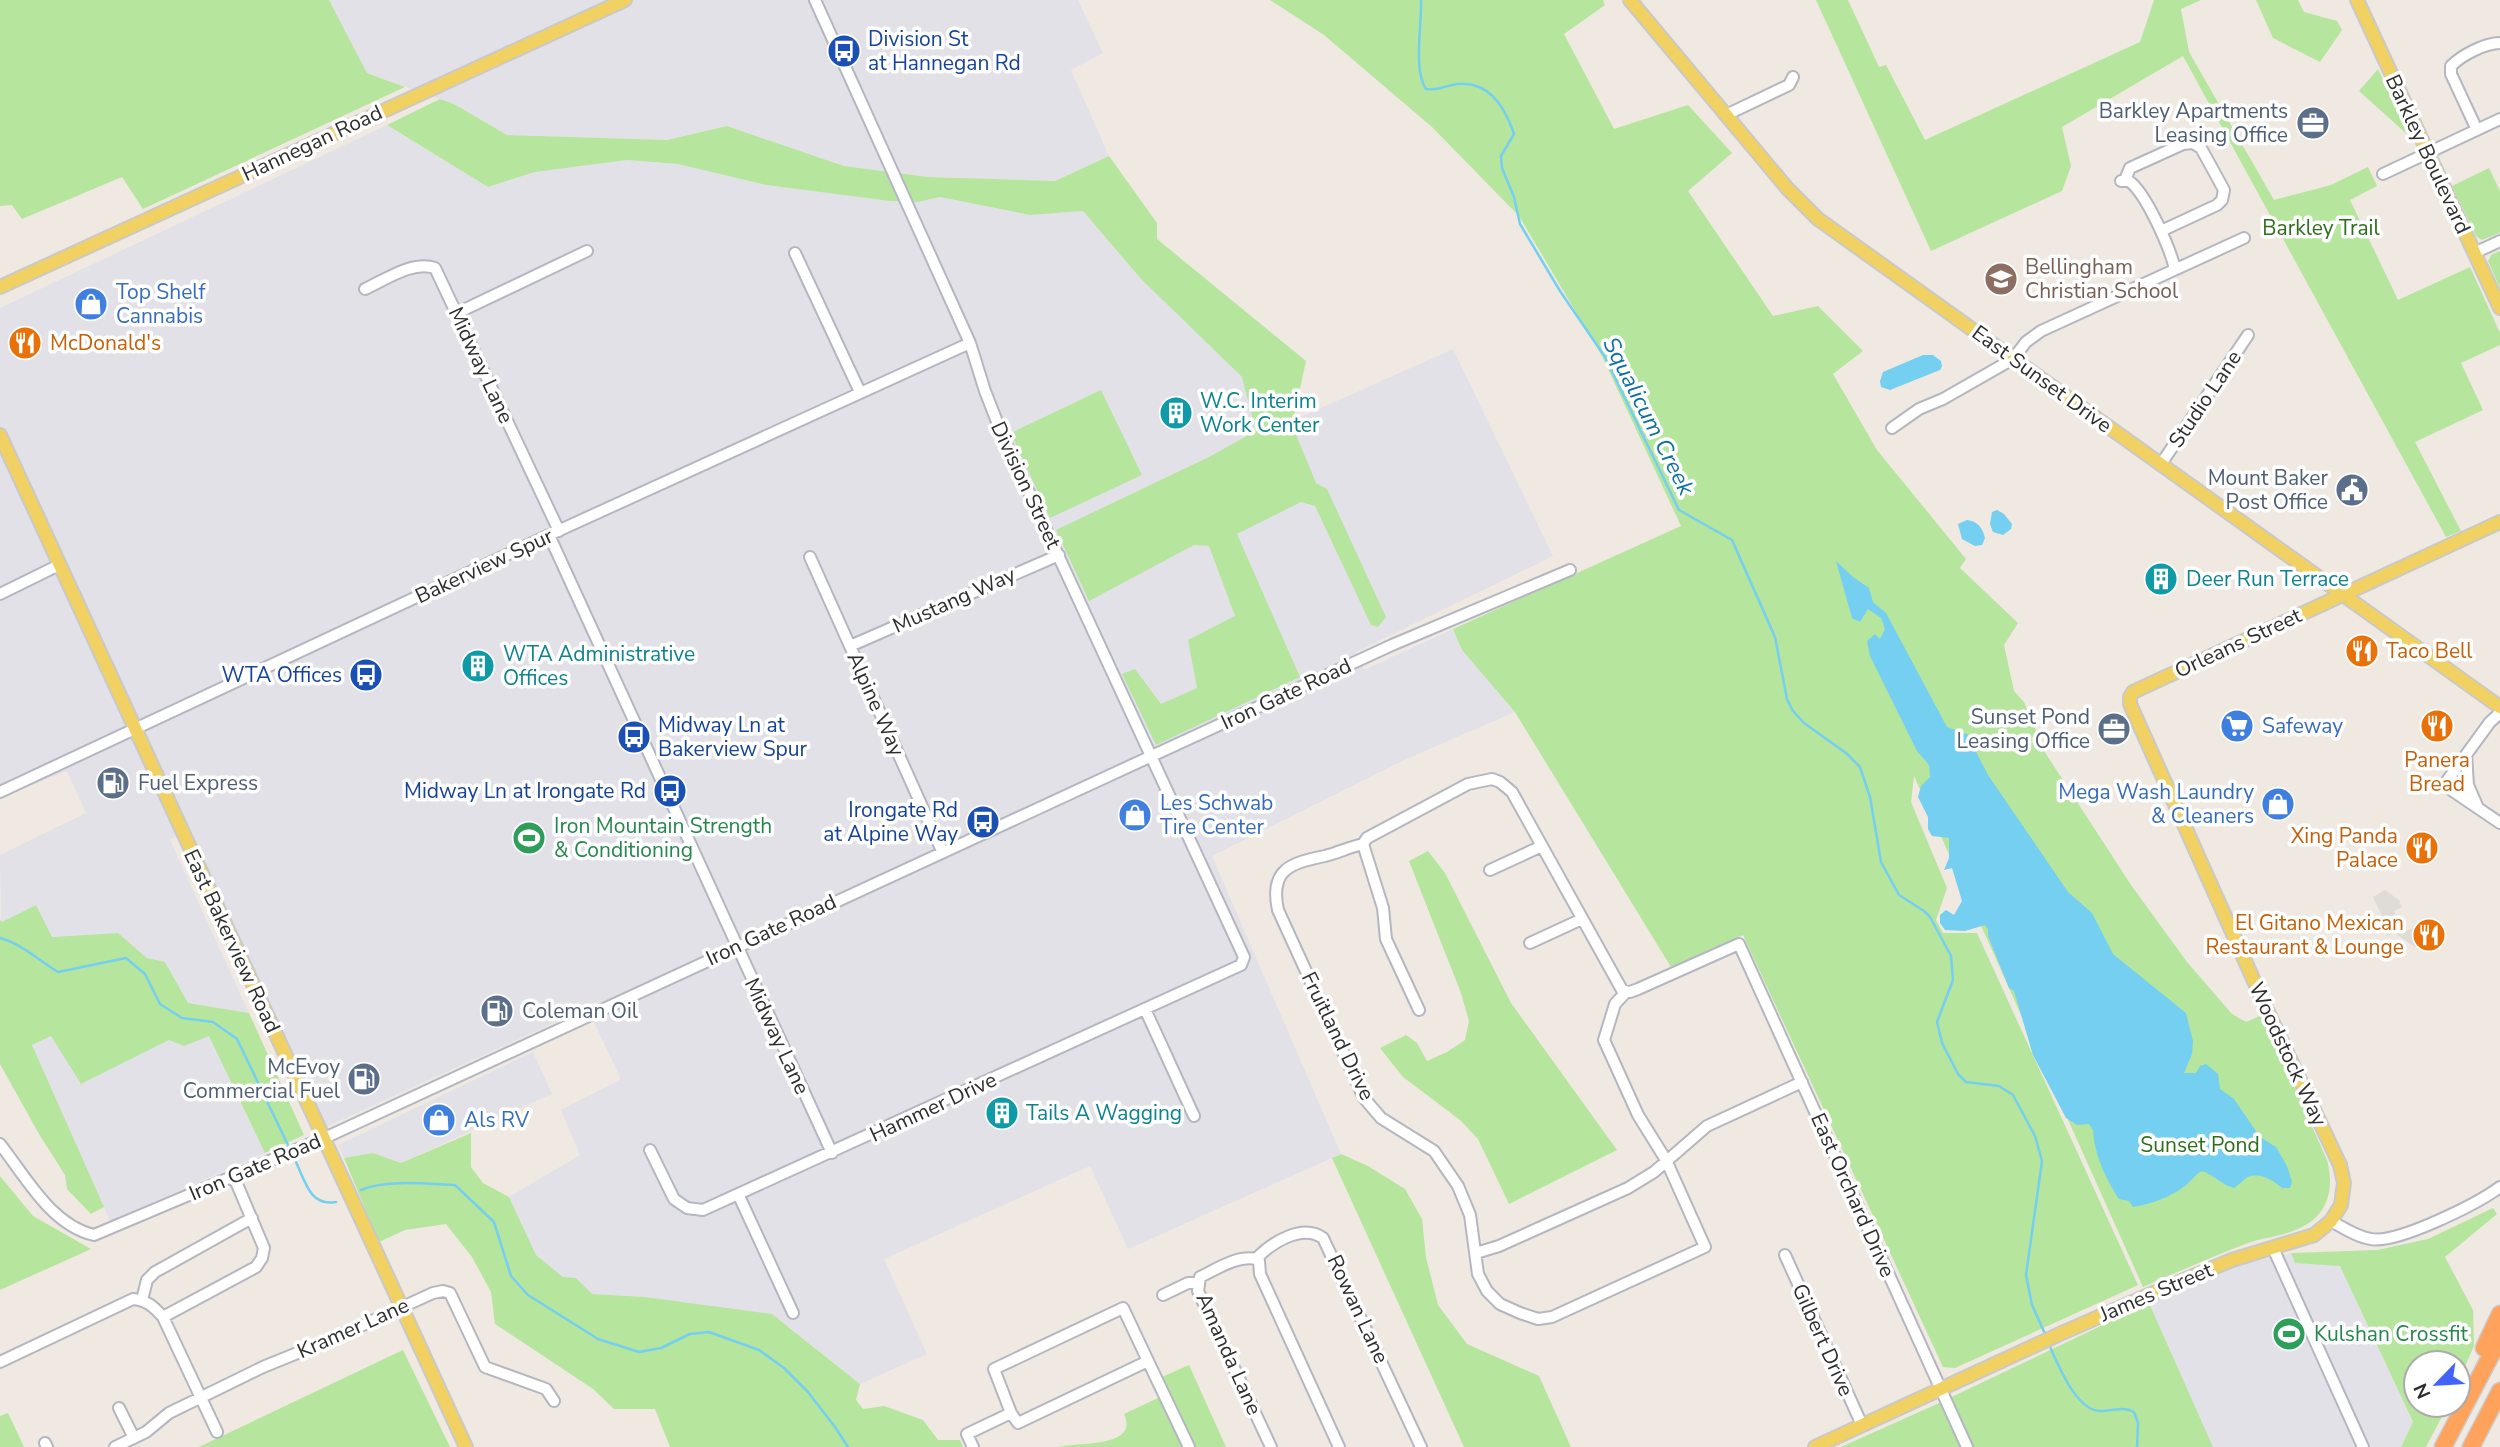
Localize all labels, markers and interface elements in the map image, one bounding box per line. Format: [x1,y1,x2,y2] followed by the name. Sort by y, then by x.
[868,25,1021,77] place label: Division St at Hannegan Rd
[825,32,863,70] bus stop icon: Division St at Hannegan Rd
[2379,70,2477,238] street label: Barkley Boulevard
[2099,97,2288,149] place label: Barkley Apartments Leasing Office
[237,98,387,188] street label: Hannegan Road
[2294,104,2332,142] office icon: Barkley Apartments Leasing Office
[2262,214,2380,242] park label: Barkley Trail
[2025,253,2179,305] place label: Bellingham Christian School
[1982,260,2020,298] school or university icon: Bellingham Christian School
[116,278,206,330] place label: Top Shelf Cannabis
[72,285,110,323] shop icon: Top Shelf Cannabis
[442,302,520,428] street label: Midway Lane
[1966,319,2118,439] street label: East Sunset Drive
[6,324,44,362] restaurant icon: McDonald's
[50,329,161,357] place label: McDonald's
[1595,332,1702,501] water label: Squalicum Creek
[2162,345,2248,453] street label: Studio Lane
[1200,387,1320,439] place label: W.C. Interim Work Center
[1157,394,1195,432] building icon: W.C. Interim Work Center
[984,417,1068,554] street label: Division Street
[2208,464,2328,516] place label: Mount Baker Post Office
[2333,471,2371,509] public building icon: Mount Baker Post Office
[411,522,558,610] street label: Bakerview Spur
[888,560,1020,640] street label: Mustang Way
[2142,560,2180,598] building icon: Deer Run Terrace
[2186,565,2349,593] place label: Deer Run Terrace
[2170,601,2306,685] street label: Orleans Street
[2343,632,2381,670] restaurant icon: Taco Bell
[2386,637,2473,665] place label: Taco Bell
[503,640,695,692] place label: WTA Administrative Offices
[459,647,497,685] building icon: WTA Administrative Offices
[841,648,911,761] street label: Alpine Way
[1216,652,1356,736] street label: Iron Gate Road
[347,656,385,694] bus stop icon: WTA Offices
[222,661,342,689] place label: WTA Offices
[1957,703,2090,755] place label: Sunset Pond Leasing Office
[2218,707,2256,745] supermarket icon: Safeway
[2418,707,2456,745] restaurant icon: Panera Bread
[2095,710,2133,748] office icon: Sunset Pond Leasing Office
[658,711,808,763] place label: Midway Ln at Bakerview Spur
[2262,712,2343,740] place label: Safeway
[615,718,653,756] bus stop icon: Midway Ln at Bakerview Spur
[2404,746,2470,798] place label: Panera Bread
[94,764,132,802] fuel station icon: Fuel Express
[138,769,258,797] place label: Fuel Express
[651,772,689,810] bus stop icon: Midway Ln at Irongate Rd
[404,777,646,805] place label: Midway Ln at Irongate Rd
[2058,778,2254,830] place label: Mega Wash Laundry & Cleaners
[2259,785,2297,823] shop icon: Mega Wash Laundry & Cleaners
[1160,789,1273,841] place label: Les Schwab Tire Center
[823,796,958,848] place label: Irongate Rd at Alpine Way
[1116,796,1154,834] shop icon: Les Schwab Tire Center
[964,803,1002,841] bus stop icon: Irongate Rd at Alpine Way
[554,812,772,864] place label: Iron Mountain Strength & Conditioning
[510,819,548,857] sports icon: Iron Mountain Strength & Conditioning
[2291,822,2398,874] place label: Xing Panda Palace
[2403,829,2441,867] restaurant icon: Xing Panda Palace
[177,845,287,1037] street label: East Bakerview Road
[701,888,841,972] street label: Iron Gate Road
[2205,909,2404,961] place label: El Gitano Mexican Restaurant & Lounge
[2410,916,2448,954] restaurant icon: El Gitano Mexican Restaurant & Lounge
[1295,967,1381,1105] street label: Fruitland Drive
[738,973,816,1099] street label: Midway Lane
[2242,977,2334,1131] street label: Woodstock Way
[478,992,516,1030] fuel station icon: Coleman Oil
[522,997,639,1025] place label: Coleman Oil
[183,1053,341,1105] place label: McEvoy Commercial Fuel
[345,1060,383,1098] fuel station icon: McEvoy Commercial Fuel
[865,1065,1001,1149] street label: Hammer Drive
[983,1094,1021,1132] building icon: Tails A Wagging
[1026,1099,1182,1127] place label: Tails A Wagging
[420,1101,458,1139] shop icon: Als RV
[464,1106,530,1134] place label: Als RV
[1804,1108,1902,1282] street label: East Orchard Drive
[185,1127,325,1207] street label: Iron Gate Road
[2140,1131,2260,1159] park label: Sunset Pond
[1321,1250,1395,1368] street label: Rowan Lane
[2094,1255,2217,1329] street label: James Street
[1786,1279,1860,1401] street label: Gilbert Drive
[1190,1289,1268,1419] street label: Amanda Lane
[293,1291,413,1365] street label: Kramer Lane
[2270,1315,2308,1353] sports icon: Kulshan Crossfit
[2314,1320,2468,1348] place label: Kulshan Crossfit
[2402,1349,2472,1419] north arrow
[2408,1379,2437,1403] text: N

